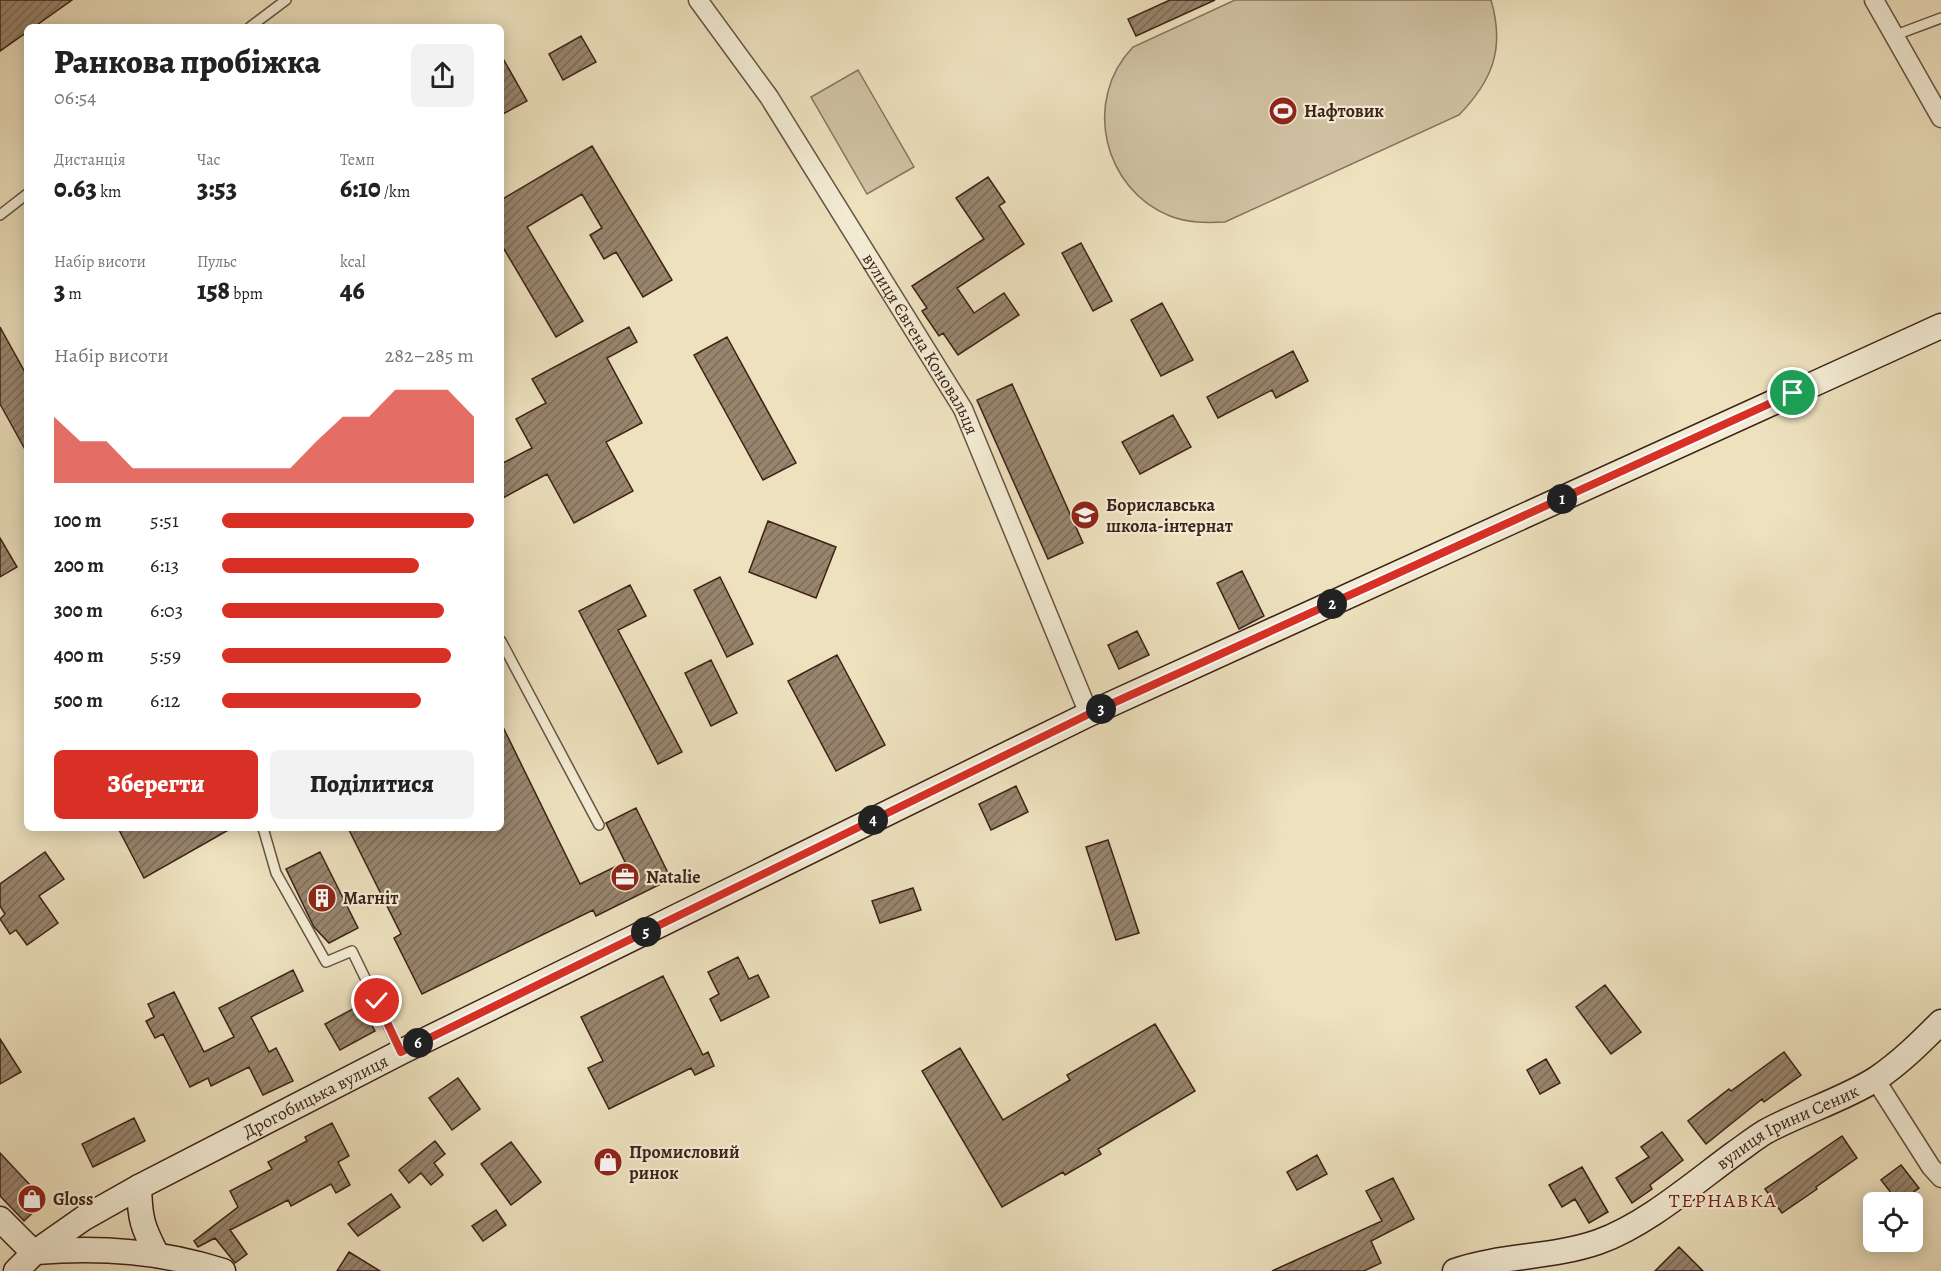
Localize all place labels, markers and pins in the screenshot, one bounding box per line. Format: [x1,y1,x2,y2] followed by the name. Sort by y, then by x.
[1267,95,1299,127] sports icon: Нафтовик
[1304,99,1384,123] place label: Нафтовик
[1767,367,1818,418] pin
[1547,484,1577,514] pin: 1
[1106,493,1233,538] place label: Бориславська школа-інтернат
[1069,499,1101,531] school or university icon: Бориславська школа-інтернат
[1317,589,1347,619] pin: 2
[1086,694,1116,724] pin: 3
[858,805,888,835] pin: 4
[609,861,641,893] office icon: Natalie
[646,865,701,889] place label: Natalie
[306,882,338,914] building icon: Магніт
[343,886,398,910] place label: Магніт
[631,917,661,947] pin: 5
[351,975,402,1026] pin
[403,1028,433,1058] pin: 6
[629,1140,740,1185] place label: Промисловий ринок
[592,1146,624,1178] shop icon: Промисловий ринок
[16,1183,48,1215] shop icon: Gloss
[53,1187,93,1211] place label: Gloss

